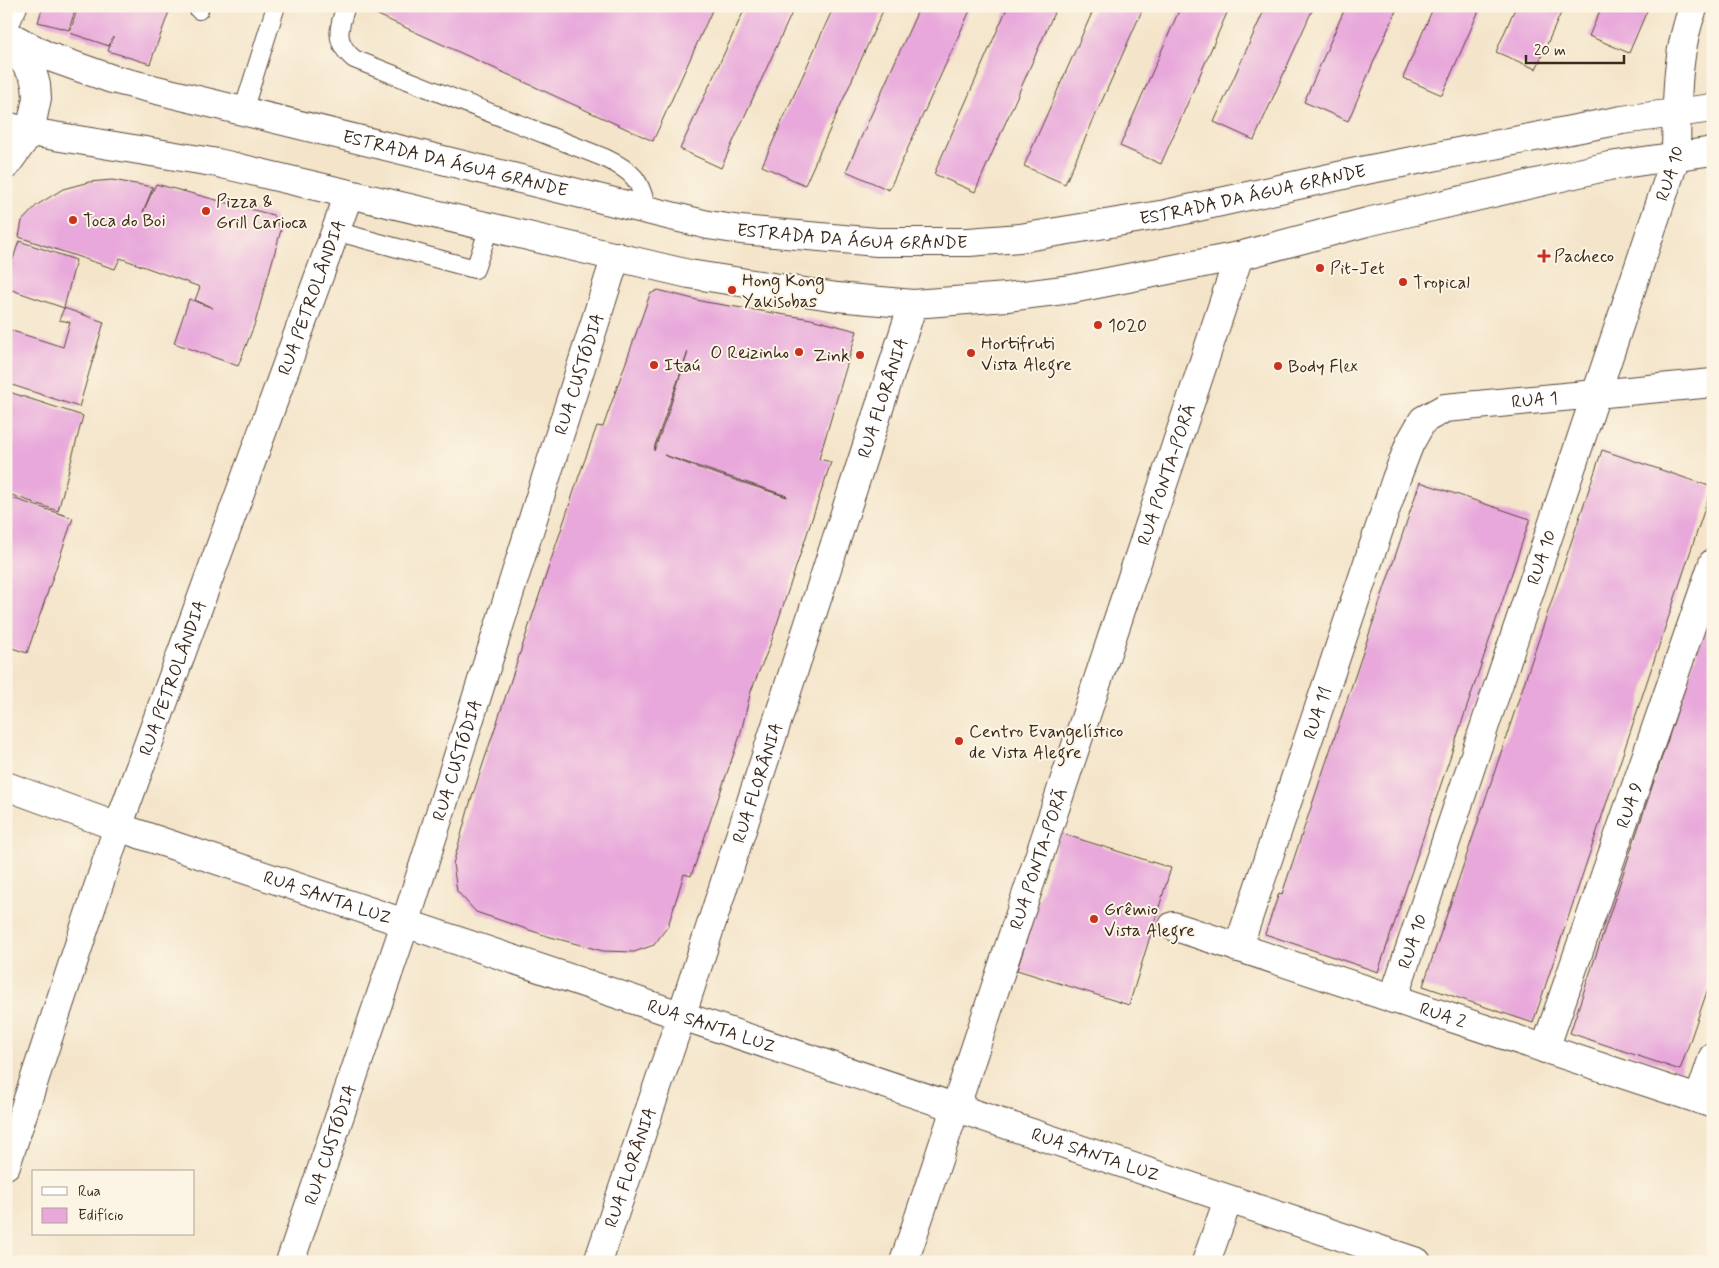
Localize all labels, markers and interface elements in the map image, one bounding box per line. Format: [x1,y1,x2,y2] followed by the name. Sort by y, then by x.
[1526,32,1624,64] scale bar
[1534,41,1566,61] text: 20 m
[340,125,570,203] street label: ESTRADA DA ÁGUA GRANDE
[1651,146,1689,204] street label: RUA 10
[1138,159,1368,231] street label: ESTRADA DA ÁGUA GRANDE
[216,190,308,235] place label: Pizza & Grill Carioca
[200,205,212,217] marker: Pizza & Grill Carioca
[83,209,166,233] place label: Toca do Boi
[67,214,79,226] marker: Toca do Boi
[273,217,352,379] street label: RUA PETROLÂNDIA
[736,219,967,255] street label: ESTRADA DA ÁGUA GRANDE
[1554,245,1614,269] place label: Pacheco
[1538,250,1550,262] marker: Pacheco
[1330,257,1385,281] place label: Pit-Jet
[1314,262,1326,274] marker: Pit-Jet
[742,269,824,314] place label: Hong Kong Yakisobas
[1413,271,1470,295] place label: Tropical
[1397,276,1409,288] marker: Tropical
[726,284,738,296] marker: Hong Kong Yakisobas
[549,310,610,438] street label: RUA CUSTÓDIA
[1108,314,1147,338] place label: 1020
[1092,319,1104,331] marker: 1020
[981,332,1072,379] place label: Hortifruti Vista Alegre
[853,335,914,461] street label: RUA FLORÂNIA
[710,341,789,365] place label: O Reizinho
[813,344,850,368] place label: Zink
[793,346,805,358] marker: O Reizinho
[965,347,977,359] marker: Hortifruti Vista Alegre
[854,349,866,361] marker: Zink
[664,354,700,378] place label: Itaú
[1288,355,1358,379] place label: Body Flex
[648,359,660,371] marker: Itaú
[1272,360,1284,372] marker: Body Flex
[1510,387,1559,415] street label: RUA 1
[1132,401,1202,549] street label: RUA PONTA-PORÃ
[1522,527,1563,588] street label: RUA 10
[134,597,213,759] street label: RUA PETROLÂNDIA
[1298,684,1338,743] street label: RUA 11
[427,696,488,824] street label: RUA CUSTÓDIA
[727,720,789,846] street label: RUA FLORÂNIA
[969,720,1123,767] place label: Centro Evangelístico de Vista Alegre
[953,735,965,747] marker: Centro Evangelístico de Vista Alegre
[1611,779,1649,832] street label: RUA 9
[1005,785,1074,933] street label: RUA PONTA-PORÃ
[260,866,394,931] street label: RUA SANTA LUZ
[1104,898,1195,945] place label: Grêmio Vista Alegre
[1393,911,1434,972] street label: RUA 10
[1088,913,1100,925] marker: Grêmio Vista Alegre
[644,994,778,1059] street label: RUA SANTA LUZ
[1416,997,1469,1035] street label: RUA 2
[299,1081,363,1209] street label: RUA CUSTÓDIA
[600,1104,663,1231] street label: RUA FLORÂNIA
[1028,1123,1162,1188] street label: RUA SANTA LUZ
[32,1170,195,1236] legend
[78,1182,101,1202] text: Rua
[78,1206,123,1226] text: Edifício

